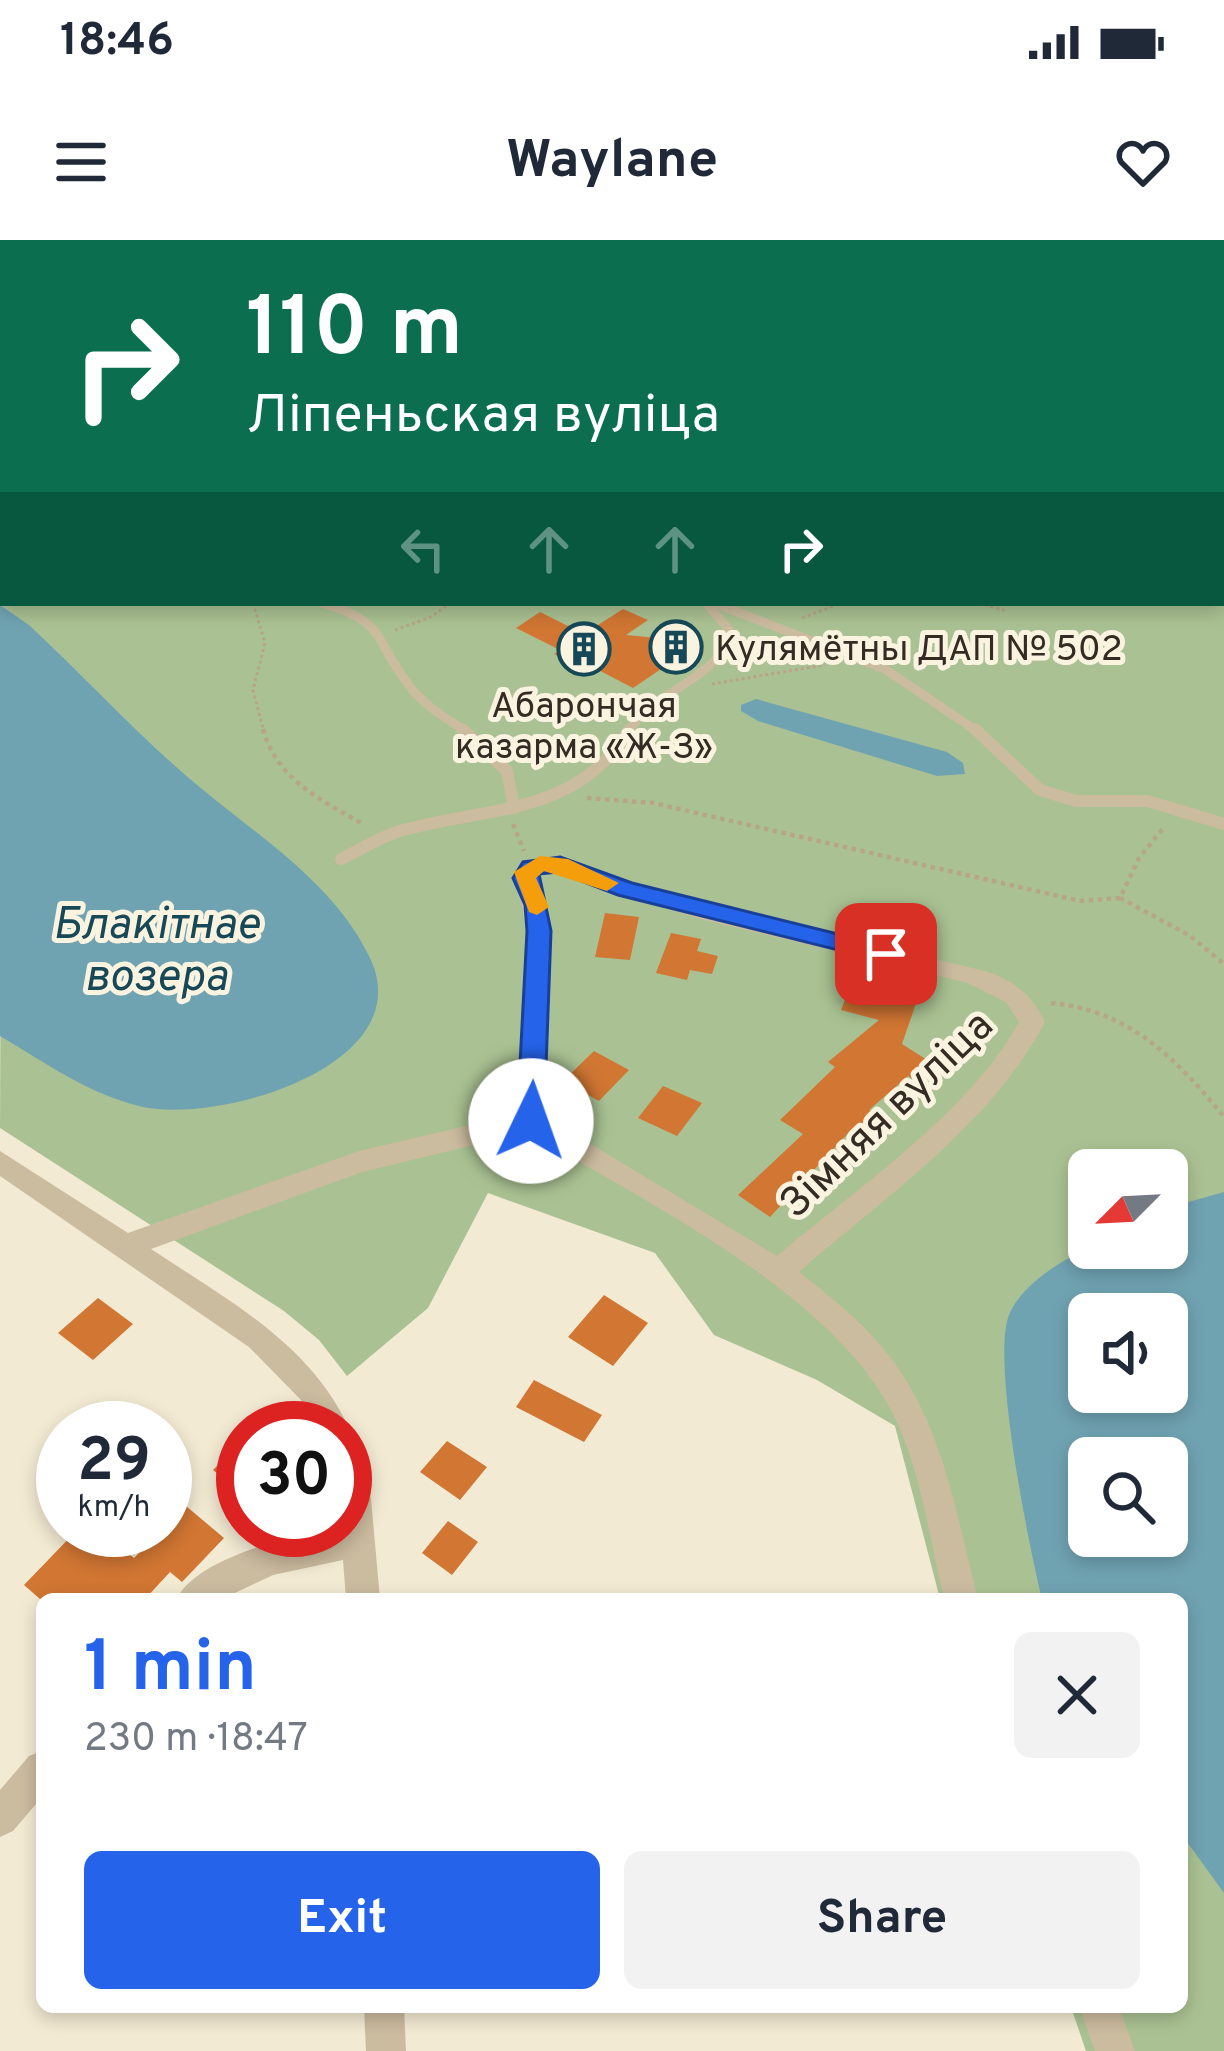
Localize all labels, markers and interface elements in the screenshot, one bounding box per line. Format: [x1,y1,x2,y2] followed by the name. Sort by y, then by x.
[60,14,174,71] text: 18:46
[506,128,718,197] text: Waylane
[48,129,114,195] icon: menu
[1110,129,1176,195] icon: heart
[246,279,463,385] text: 110 m
[48,288,204,444] icon: right
[246,383,720,452] text: Ліпеньская вуліца
[390,516,456,582] icon: left
[516,516,582,582] icon: ahead
[642,516,708,582] icon: ahead
[768,516,834,582] icon: right
[648,619,704,675] building icon: Кулямётны ДАП № 502
[556,621,612,677] building icon: Абарончая казарма «Ж-З»
[715,628,1123,674] place label: Кулямётны ДАП № 502
[455,685,713,772] place label: Абарончая казарма «Ж-З»
[53,898,260,1007] water label: Блакітнае возера
[835,903,937,1005] pin
[853,921,919,987] icon: arrive
[770,1001,1006,1232] street label: Зімняя вуліца
[468,1058,594,1184] position arrow
[1068,1149,1188,1269] north arrow
[1068,1149,1188,1557] map controls
[1068,1293,1188,1413] button: sound
[216,1401,372,1557] speed limit sign: 30
[77,1426,151,1502] text: 29
[1068,1437,1188,1557] button: search
[78,1490,150,1527] text: km/h
[84,1625,257,1717] text: 1 min
[1014,1632,1140,1758] button: close
[84,1716,308,1765] text: 230 m · 18:47
[84,1851,600,1989] button: Exit
[624,1851,1140,1989] button: Share

